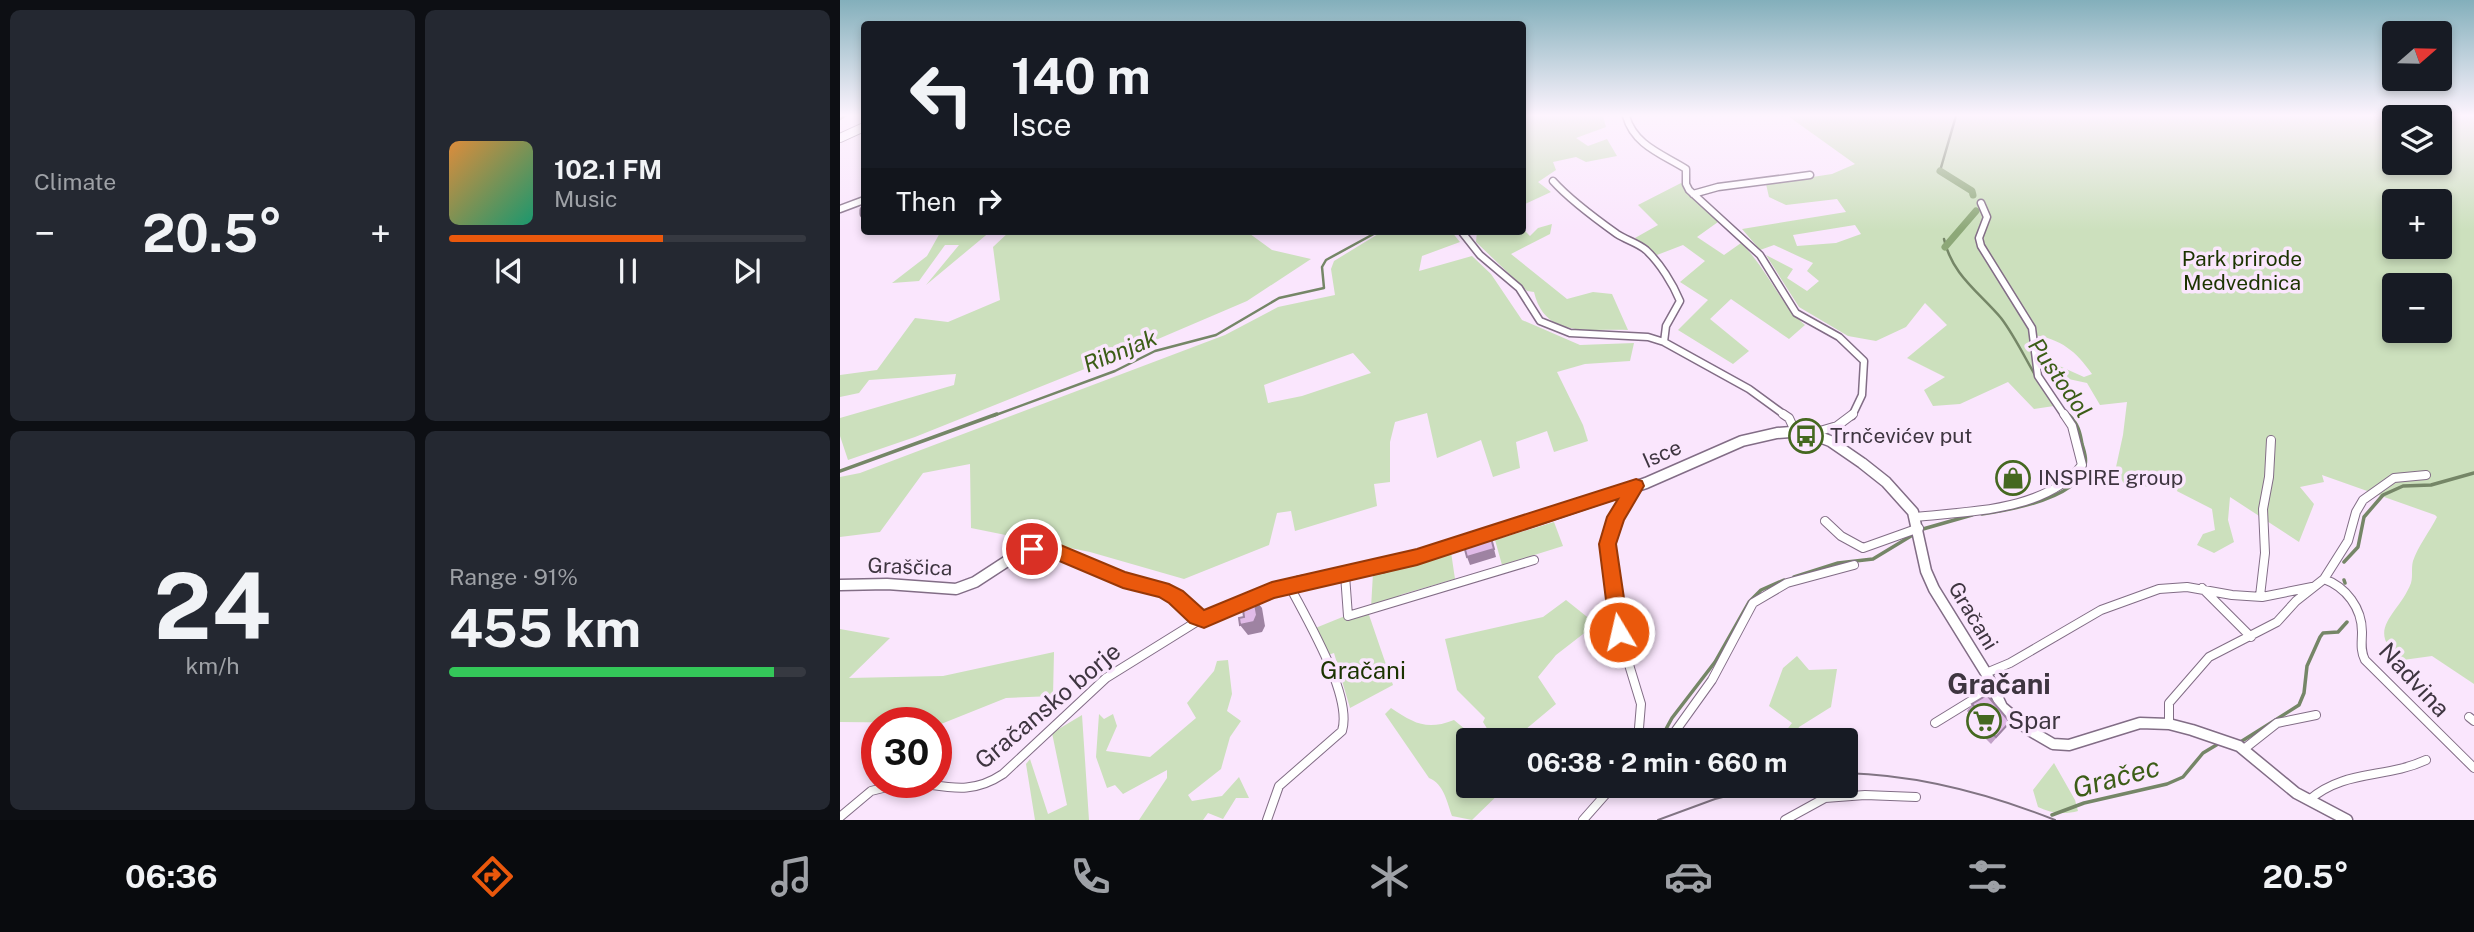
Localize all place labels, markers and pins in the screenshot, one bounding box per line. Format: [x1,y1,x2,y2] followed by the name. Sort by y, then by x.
[1787,417,1825,455] bus stop icon: Trnčevićev put
[1830,423,1973,448] place label: Trnčevićev put
[1994,459,2032,497] shop icon: INSPIRE group
[2038,465,2183,490] place label: INSPIRE group
[1002,519,1062,579] pin
[1965,702,2003,740] supermarket icon: Spar
[2008,706,2061,734] place label: Spar

